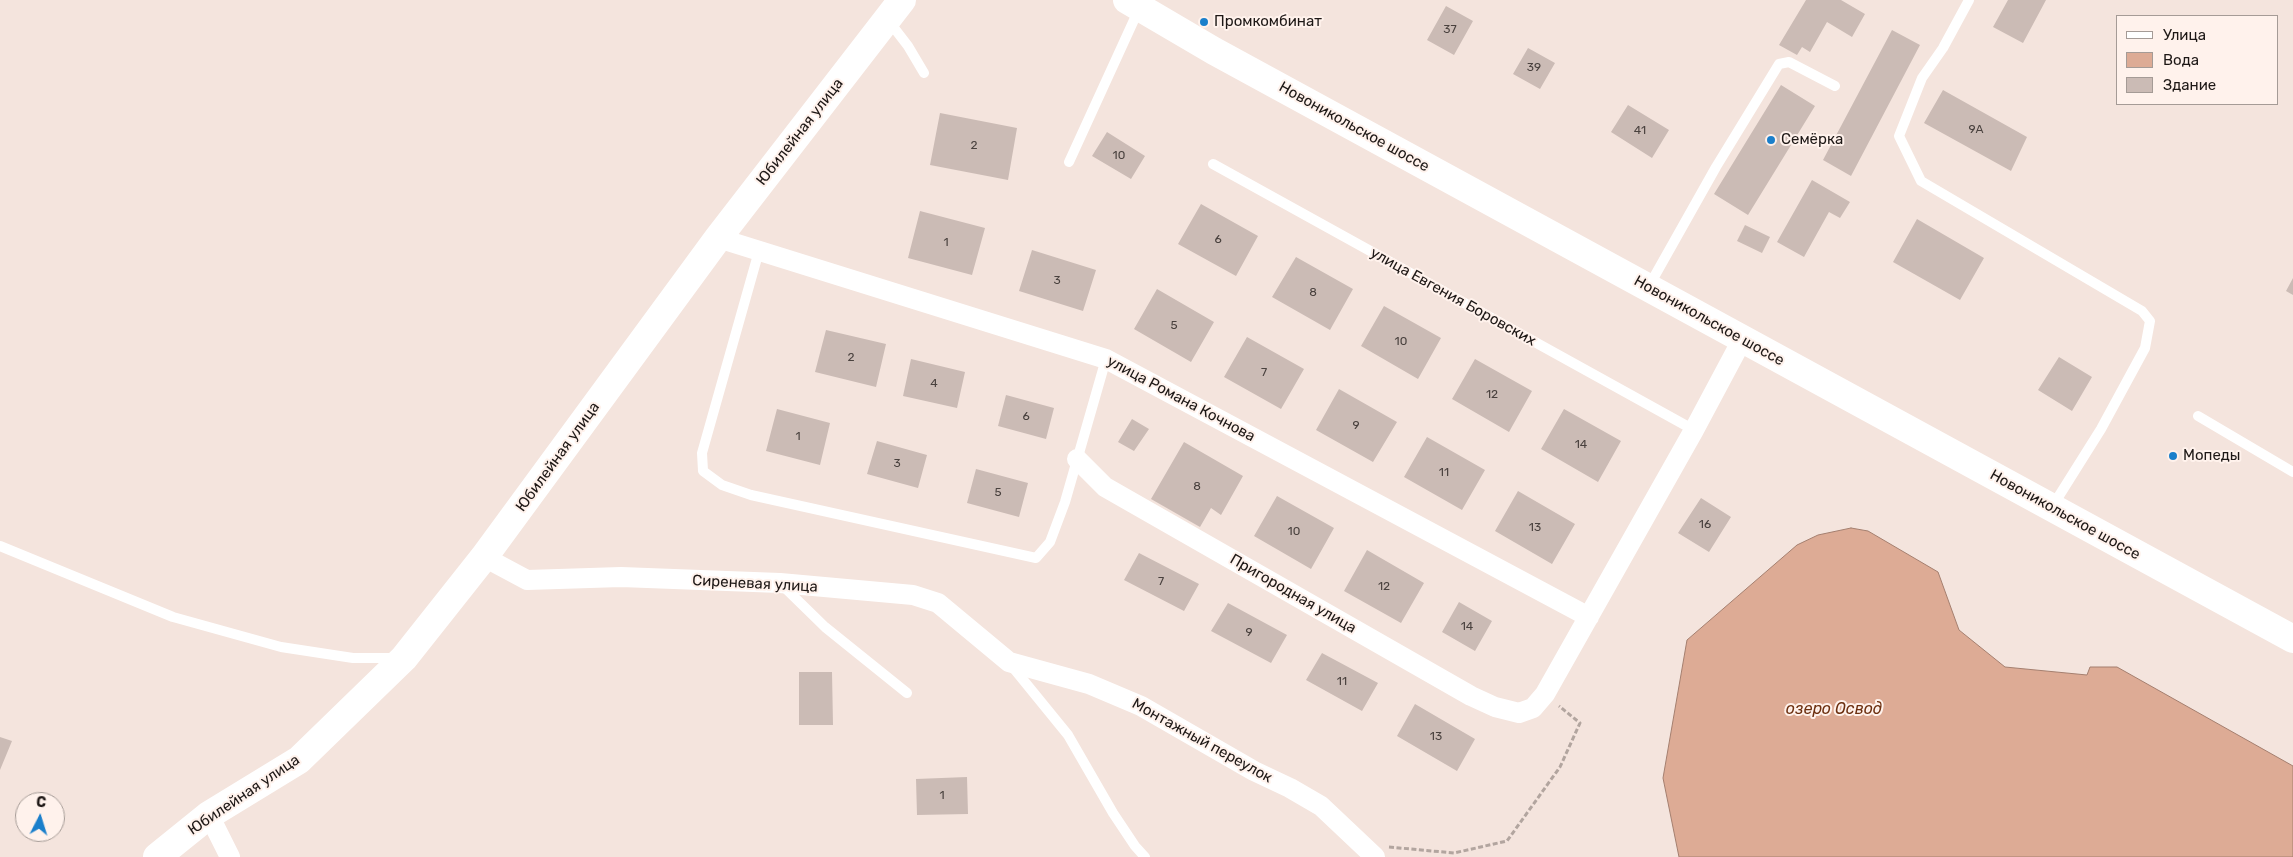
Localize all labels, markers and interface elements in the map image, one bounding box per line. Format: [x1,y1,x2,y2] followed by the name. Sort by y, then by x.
[1214,13,1322,31] place label: Промкомбинат
[2116,15,2278,105] legend
[1198,16,1210,28] marker: Промкомбинат
[1443,23,1457,37] house number: 37
[2163,26,2206,44] text: Улица
[2163,51,2199,69] text: Вода
[1527,61,1541,75] house number: 39
[753,75,847,189] street label: Юбилейная улица
[2163,76,2216,94] text: Здание
[1276,78,1432,176] street label: Новоникольское шоссе
[1968,123,1984,137] house number: 9А
[1634,124,1646,138] house number: 41
[1781,131,1843,149] place label: Семёрка
[1765,134,1777,146] marker: Семёрка
[970,139,978,153] house number: 2
[1113,149,1125,163] house number: 10
[1214,233,1222,247] house number: 6
[943,236,949,250] house number: 1
[1367,244,1539,350] street label: улица Евгения Боровских
[1631,272,1787,370] street label: Новоникольское шоссе
[1053,274,1061,288] house number: 3
[1309,286,1317,300] house number: 8
[1170,319,1178,333] house number: 5
[1395,335,1407,349] house number: 10
[847,351,855,365] house number: 2
[1104,352,1258,446] street label: улица Романа Кочнова
[1261,366,1267,380] house number: 7
[930,377,938,391] house number: 4
[1486,388,1498,402] house number: 12
[512,399,604,515] street label: Юбилейная улица
[1022,410,1030,424] house number: 6
[1352,419,1360,433] house number: 9
[795,430,801,444] house number: 1
[1575,438,1587,452] house number: 14
[2183,447,2240,465] place label: Мопеды
[2167,450,2179,462] marker: Мопеды
[893,457,901,471] house number: 3
[1439,466,1449,480] house number: 11
[1987,466,2143,564] street label: Новоникольское шоссе
[1193,480,1201,494] house number: 8
[994,486,1002,500] house number: 5
[1699,518,1711,532] house number: 16
[1529,521,1541,535] house number: 13
[1288,525,1300,539] house number: 10
[1227,551,1359,637] street label: Пригородная улица
[692,572,818,596] street label: Сиреневая улица
[1158,575,1164,589] house number: 7
[1378,580,1390,594] house number: 12
[1461,620,1473,634] house number: 14
[1245,626,1253,640] house number: 9
[1337,675,1347,689] house number: 11
[1129,695,1275,787] street label: Монтажный переулок
[1786,699,1882,719] water label: озеро Освод
[1430,730,1442,744] house number: 13
[185,751,303,839] street label: Юбилейная улица
[939,789,945,803] house number: 1
[15,792,65,842] north arrow
[36,794,47,811] text: С

